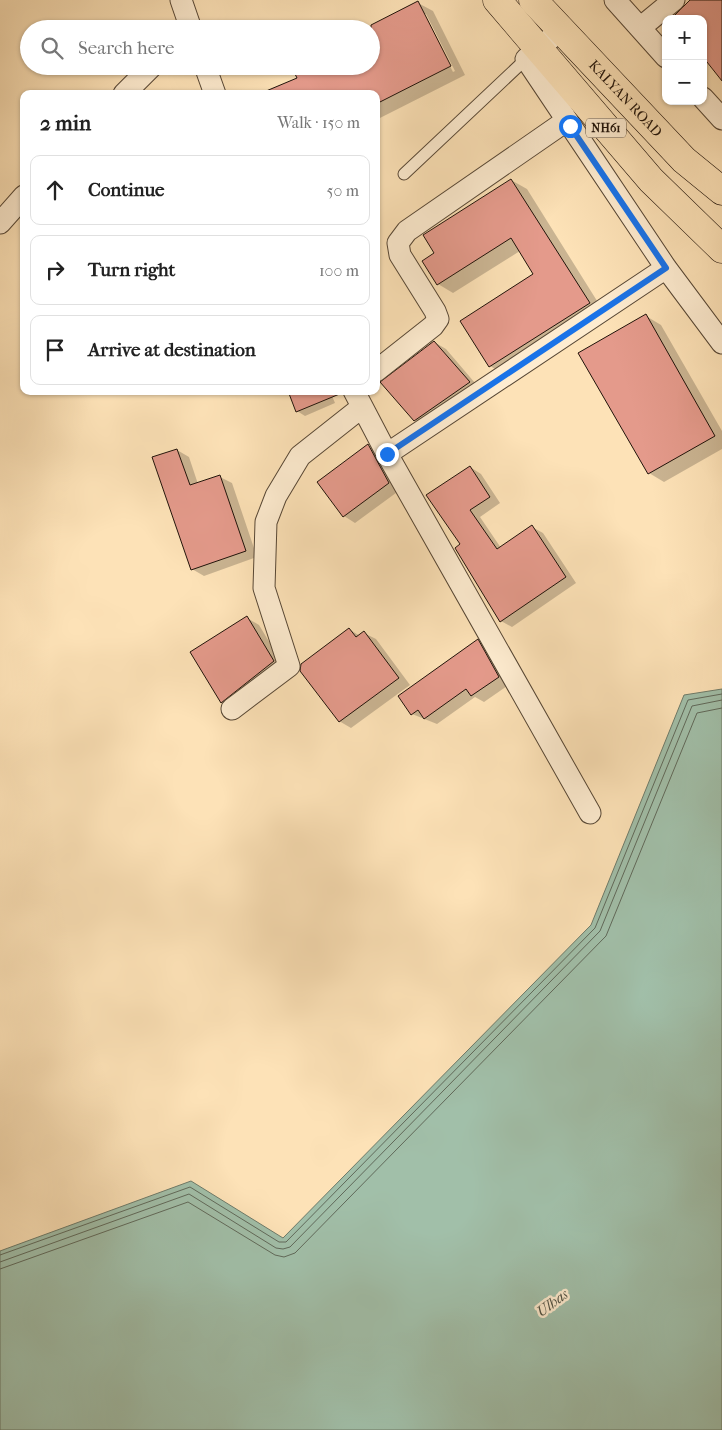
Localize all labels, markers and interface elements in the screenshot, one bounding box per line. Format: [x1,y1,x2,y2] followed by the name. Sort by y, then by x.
[662,15,707,105] map controls
[662,15,707,60] button: +
[20,20,380,75] search box
[38,34,66,62] icon: search
[78,37,174,59] text: Search here
[585,57,666,141] street label: KALYAN ROAD
[662,60,707,105] button: −
[40,111,91,135] text: 2 min
[277,113,360,132] text: Walk · 150 m
[559,115,582,138] route start
[586,119,626,138] road number: NH61
[41,176,69,204] icon: ahead
[88,179,164,201] text: Continue
[327,181,359,200] text: 50 m
[41,256,69,284] icon: right
[88,259,175,281] text: Turn right
[319,261,359,280] text: 100 m
[41,336,69,364] icon: arrive
[88,339,256,361] text: Arrive at destination
[376,443,399,466] route end
[532,1285,572,1321] water label: Ulhas

